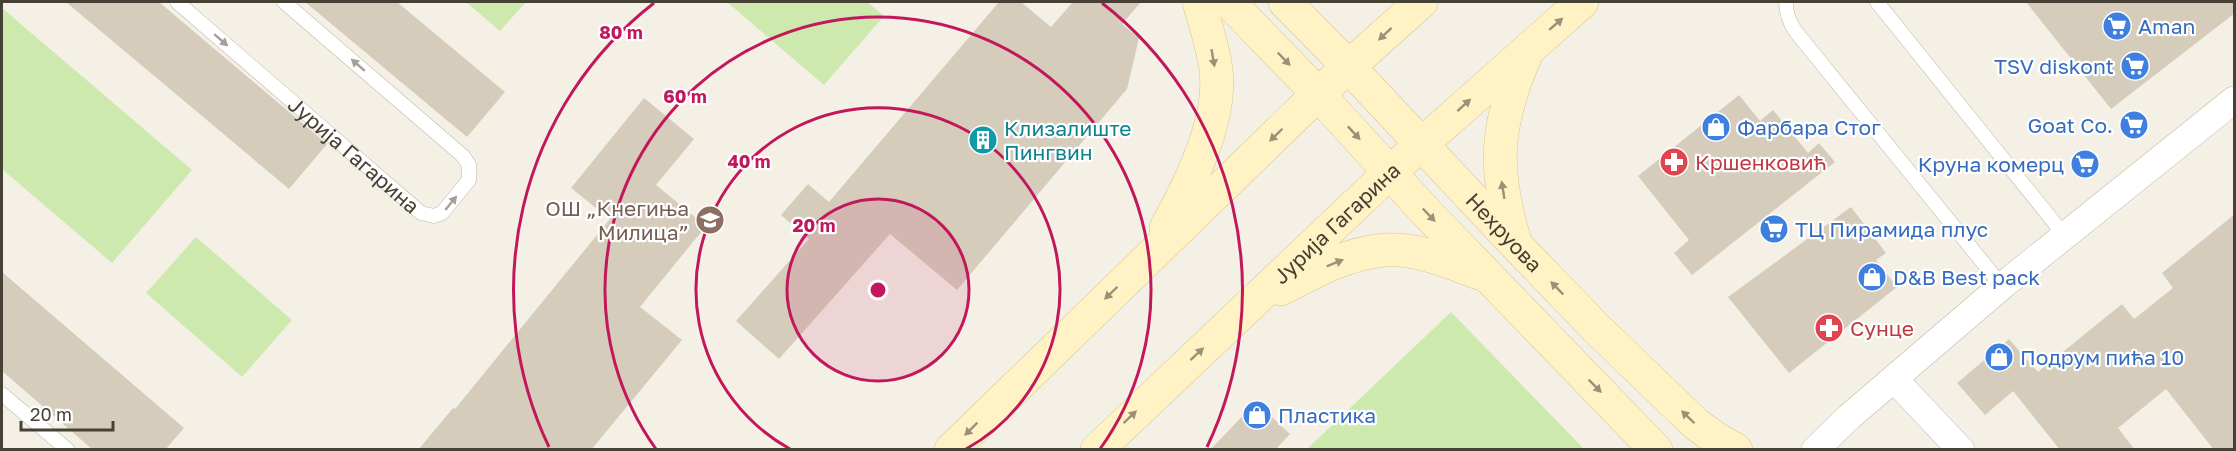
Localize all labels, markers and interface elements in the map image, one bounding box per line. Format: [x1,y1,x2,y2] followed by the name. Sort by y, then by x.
[2101,10,2133,42] supermarket icon: Aman
[2138,13,2195,39] place label: Aman
[1548,18,1563,31] one-way arrow
[599,21,643,43] text: 80 m
[1378,27,1393,40] one-way arrow
[213,33,228,46] one-way arrow
[1209,49,1218,68] one-way arrow
[2119,50,2151,82] supermarket icon: TSV diskont
[1277,51,1291,65] one-way arrow
[1994,53,2114,79] place label: TSV diskont
[351,59,366,72] one-way arrow
[663,85,707,107] text: 60 m
[283,91,425,219] street label: Јурија Гагарина
[1457,98,1472,112] one-way arrow
[2118,109,2150,141] supermarket icon: Goat Co.
[1700,111,1732,143] shop icon: Фарбара Стог
[2028,112,2113,138] place label: Goat Co.
[1737,114,1881,140] place label: Фарбара Стог
[1004,115,1131,165] place label: Клизалиште Пингвин
[967,124,999,156] building icon: Клизалиште Пингвин
[1347,126,1361,141] one-way arrow
[1269,127,1283,141] one-way arrow
[1658,146,1690,178] pharmacy icon: Кршенковић
[2069,148,2101,180] supermarket icon: Круна комерц
[1695,149,1827,175] place label: Кршенковић
[727,150,771,172] text: 40 m
[1918,151,2064,177] place label: Круна комерц
[1268,157,1405,289] street label: Јурија Гагарина
[1498,180,1507,199] one-way arrow
[1461,187,1548,277] street label: Нехруова
[444,195,457,211] one-way arrow
[545,195,689,245] place label: ОШ „Кнегиња Милица”
[694,204,726,236] school or university icon: ОШ „Кнегиња Милица”
[1422,208,1436,223] one-way arrow
[1758,213,1790,245] supermarket icon: ТЦ Пирамида плус
[793,214,835,236] text: 20 m
[1795,216,1988,242] place label: ТЦ Пирамида плус
[1326,258,1344,268] one-way arrow
[1856,261,1888,293] shop icon: D&B Best pack
[1893,264,2040,290] place label: D&B Best pack
[868,280,888,300] centre of rings
[1550,280,1564,295] one-way arrow
[1104,286,1118,300] one-way arrow
[1813,312,1845,344] pharmacy icon: Сунце
[1850,315,1914,341] place label: Сунце
[1983,341,2015,373] shop icon: Подрум пића 10
[2020,344,2184,370] place label: Подрум пића 10
[1189,347,1203,361] one-way arrow
[1587,378,1601,392] one-way arrow
[21,394,112,432] scale bar
[1241,399,1273,431] shop icon: Пластика
[1278,402,1376,428] place label: Пластика
[30,403,72,425] text: 20 m
[1123,410,1138,424] one-way arrow
[1682,410,1696,424] one-way arrow
[965,422,979,436] one-way arrow

